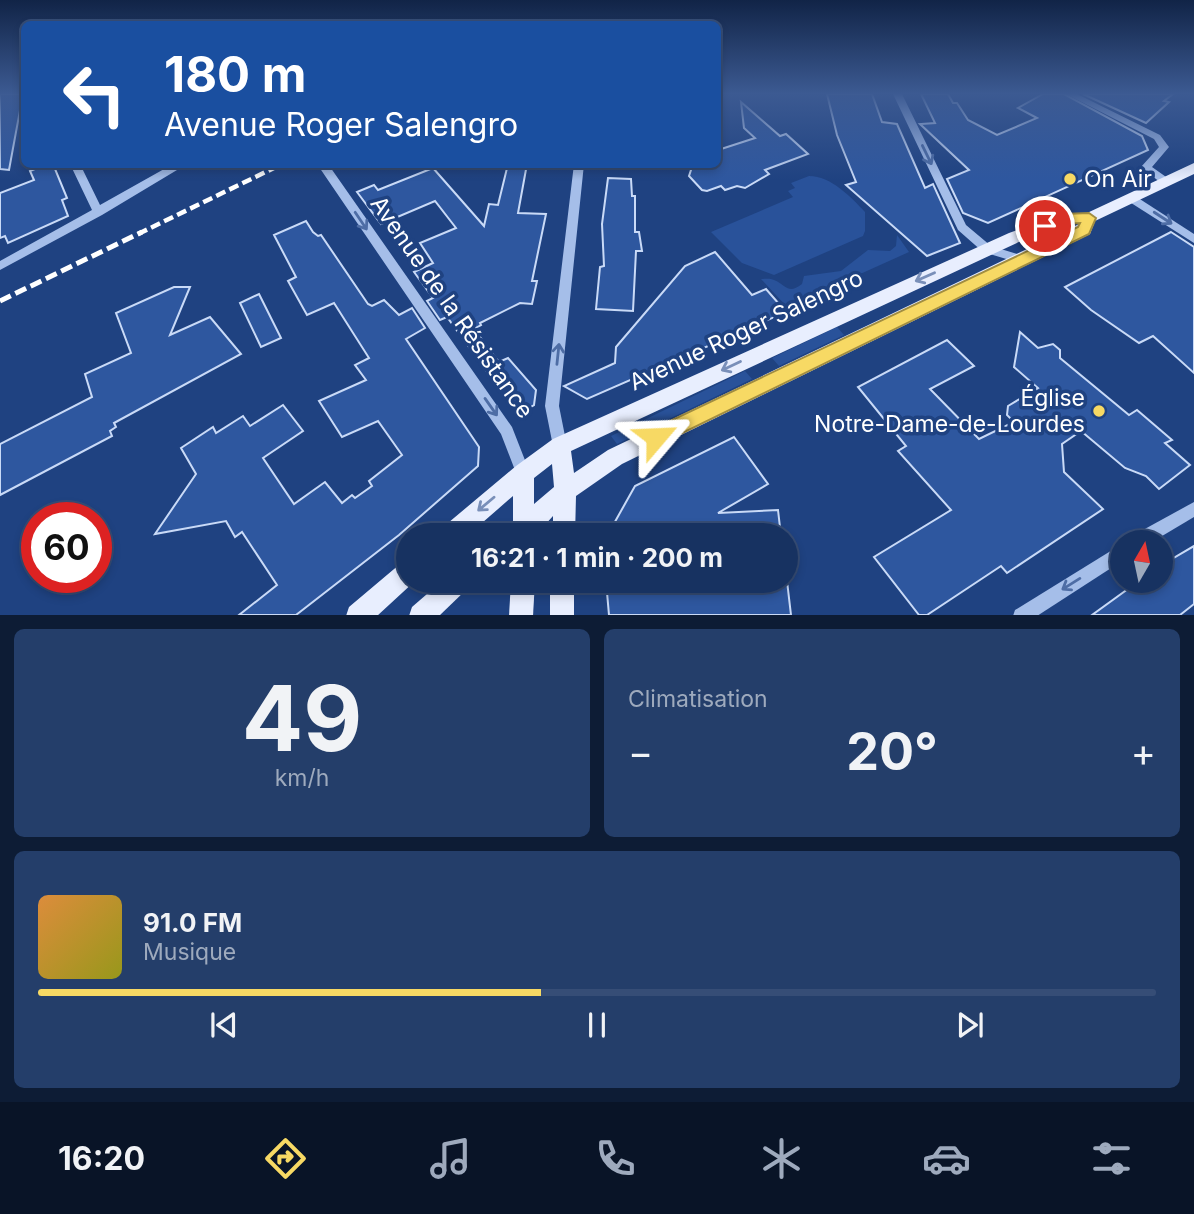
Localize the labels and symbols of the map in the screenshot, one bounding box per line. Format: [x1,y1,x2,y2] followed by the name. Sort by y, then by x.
[921,144,934,165] one-way arrow
[1084,165,1152,193] place label: On Air
[1062,171,1078,187] marker: On Air
[365,191,539,423] street label: Avenue de la Résistance
[1015,196,1075,256] pin
[354,211,368,230] one-way arrow
[1153,211,1172,226] one-way arrow
[625,264,867,396] street label: Avenue Roger Salengro
[915,271,936,284] one-way arrow
[552,343,565,366] one-way arrow
[720,360,742,373] one-way arrow
[814,384,1085,438] place label: Église Notre-Dame-de-Lourdes
[484,397,498,416] one-way arrow
[619,400,693,474] position arrow
[1091,403,1107,419] marker: Église Notre-Dame-de-Lourdes
[477,496,495,512] one-way arrow
[21,502,112,593] speed limit sign: 60
[1110,530,1172,593] north arrow
[1062,577,1082,591] one-way arrow

